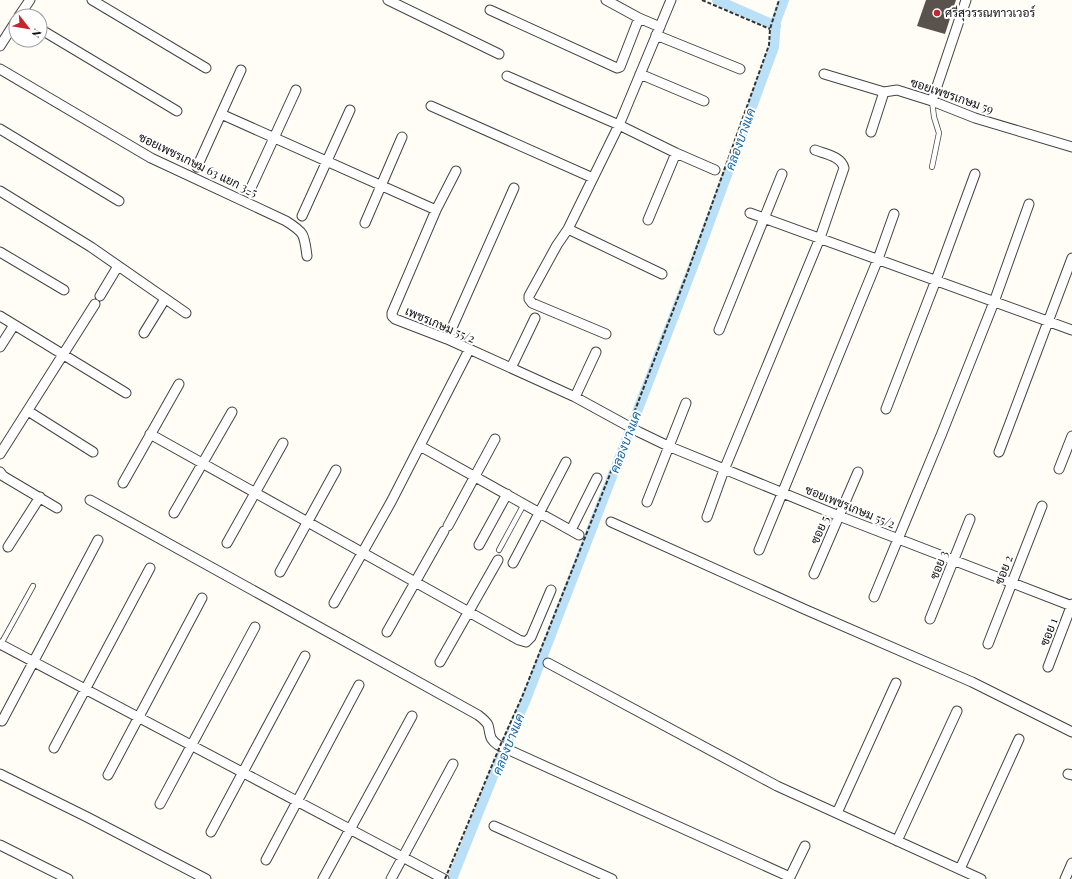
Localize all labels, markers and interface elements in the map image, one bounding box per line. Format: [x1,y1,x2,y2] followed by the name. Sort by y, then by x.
[945,4,1035,22] place label: ศรีสุวรรณทาวเวอร์
[8,8,48,48] north arrow
[932,8,942,18] marker: ศรีสุวรรณทาวเวอร์
[28,26,45,41] text: N
[909,73,996,117] street label: ซอยเพชรเกษม 59
[720,105,759,172] water label: คลองบางแค
[136,128,261,200] street label: ซอยเพชรเกษม 63 แยก 3-5
[403,302,478,346] street label: เพชรเกษม 55/2
[605,408,644,475] water label: คลองบางแค
[803,481,898,532] street label: ซอยเพชรเกษม 55/2
[806,513,832,546] street label: ซอย 5
[925,548,951,581] street label: ซอย 3
[990,553,1016,587] street label: ซอย 2
[1035,615,1061,648] street label: ซอย 1
[488,710,528,777] water label: คลองบางแค

